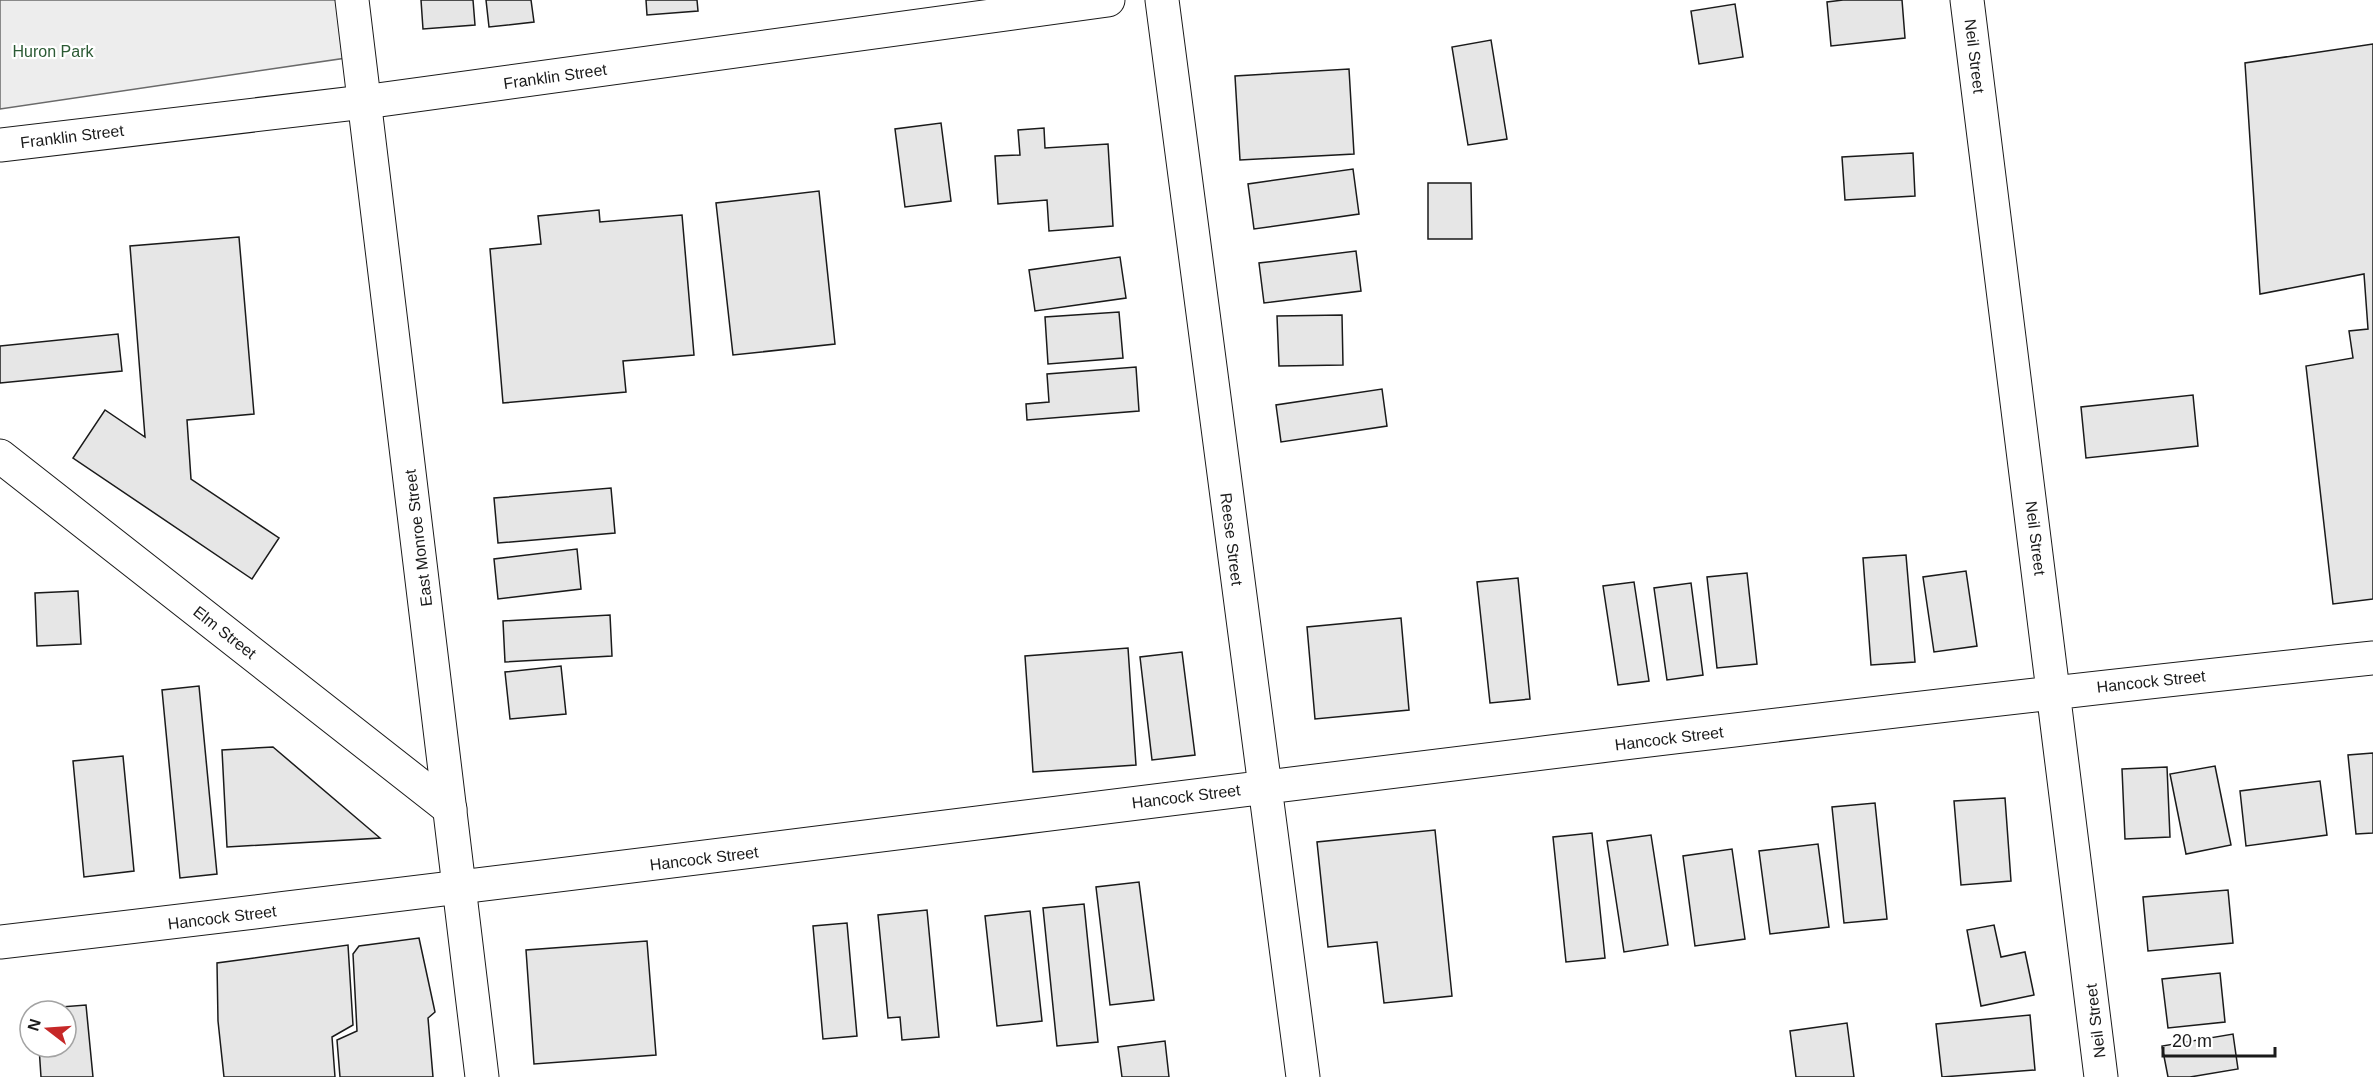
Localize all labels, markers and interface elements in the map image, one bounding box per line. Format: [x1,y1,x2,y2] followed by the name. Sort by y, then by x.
[1962,18,1988,95] street label: Neil Street
[13,43,94,60] park label: Huron Park
[502,61,608,92] street label: Franklin Street
[19,122,125,151] street label: Franklin Street
[402,468,435,607] street label: East Monroe Street
[1217,492,1246,587] street label: Reese Street
[2023,500,2049,577] street label: Neil Street
[190,603,260,662] street label: Elm Street
[2096,667,2207,696] street label: Hancock Street
[1614,723,1725,754] street label: Hancock Street
[1131,781,1242,812] street label: Hancock Street
[649,843,760,874] street label: Hancock Street
[167,902,278,933] street label: Hancock Street
[2082,982,2108,1059] street label: Neil Street
[18,999,78,1059] north arrow
[24,1017,44,1033] text: N
[2163,1020,2276,1058] scale bar
[2172,1031,2212,1051] text: 20 m

